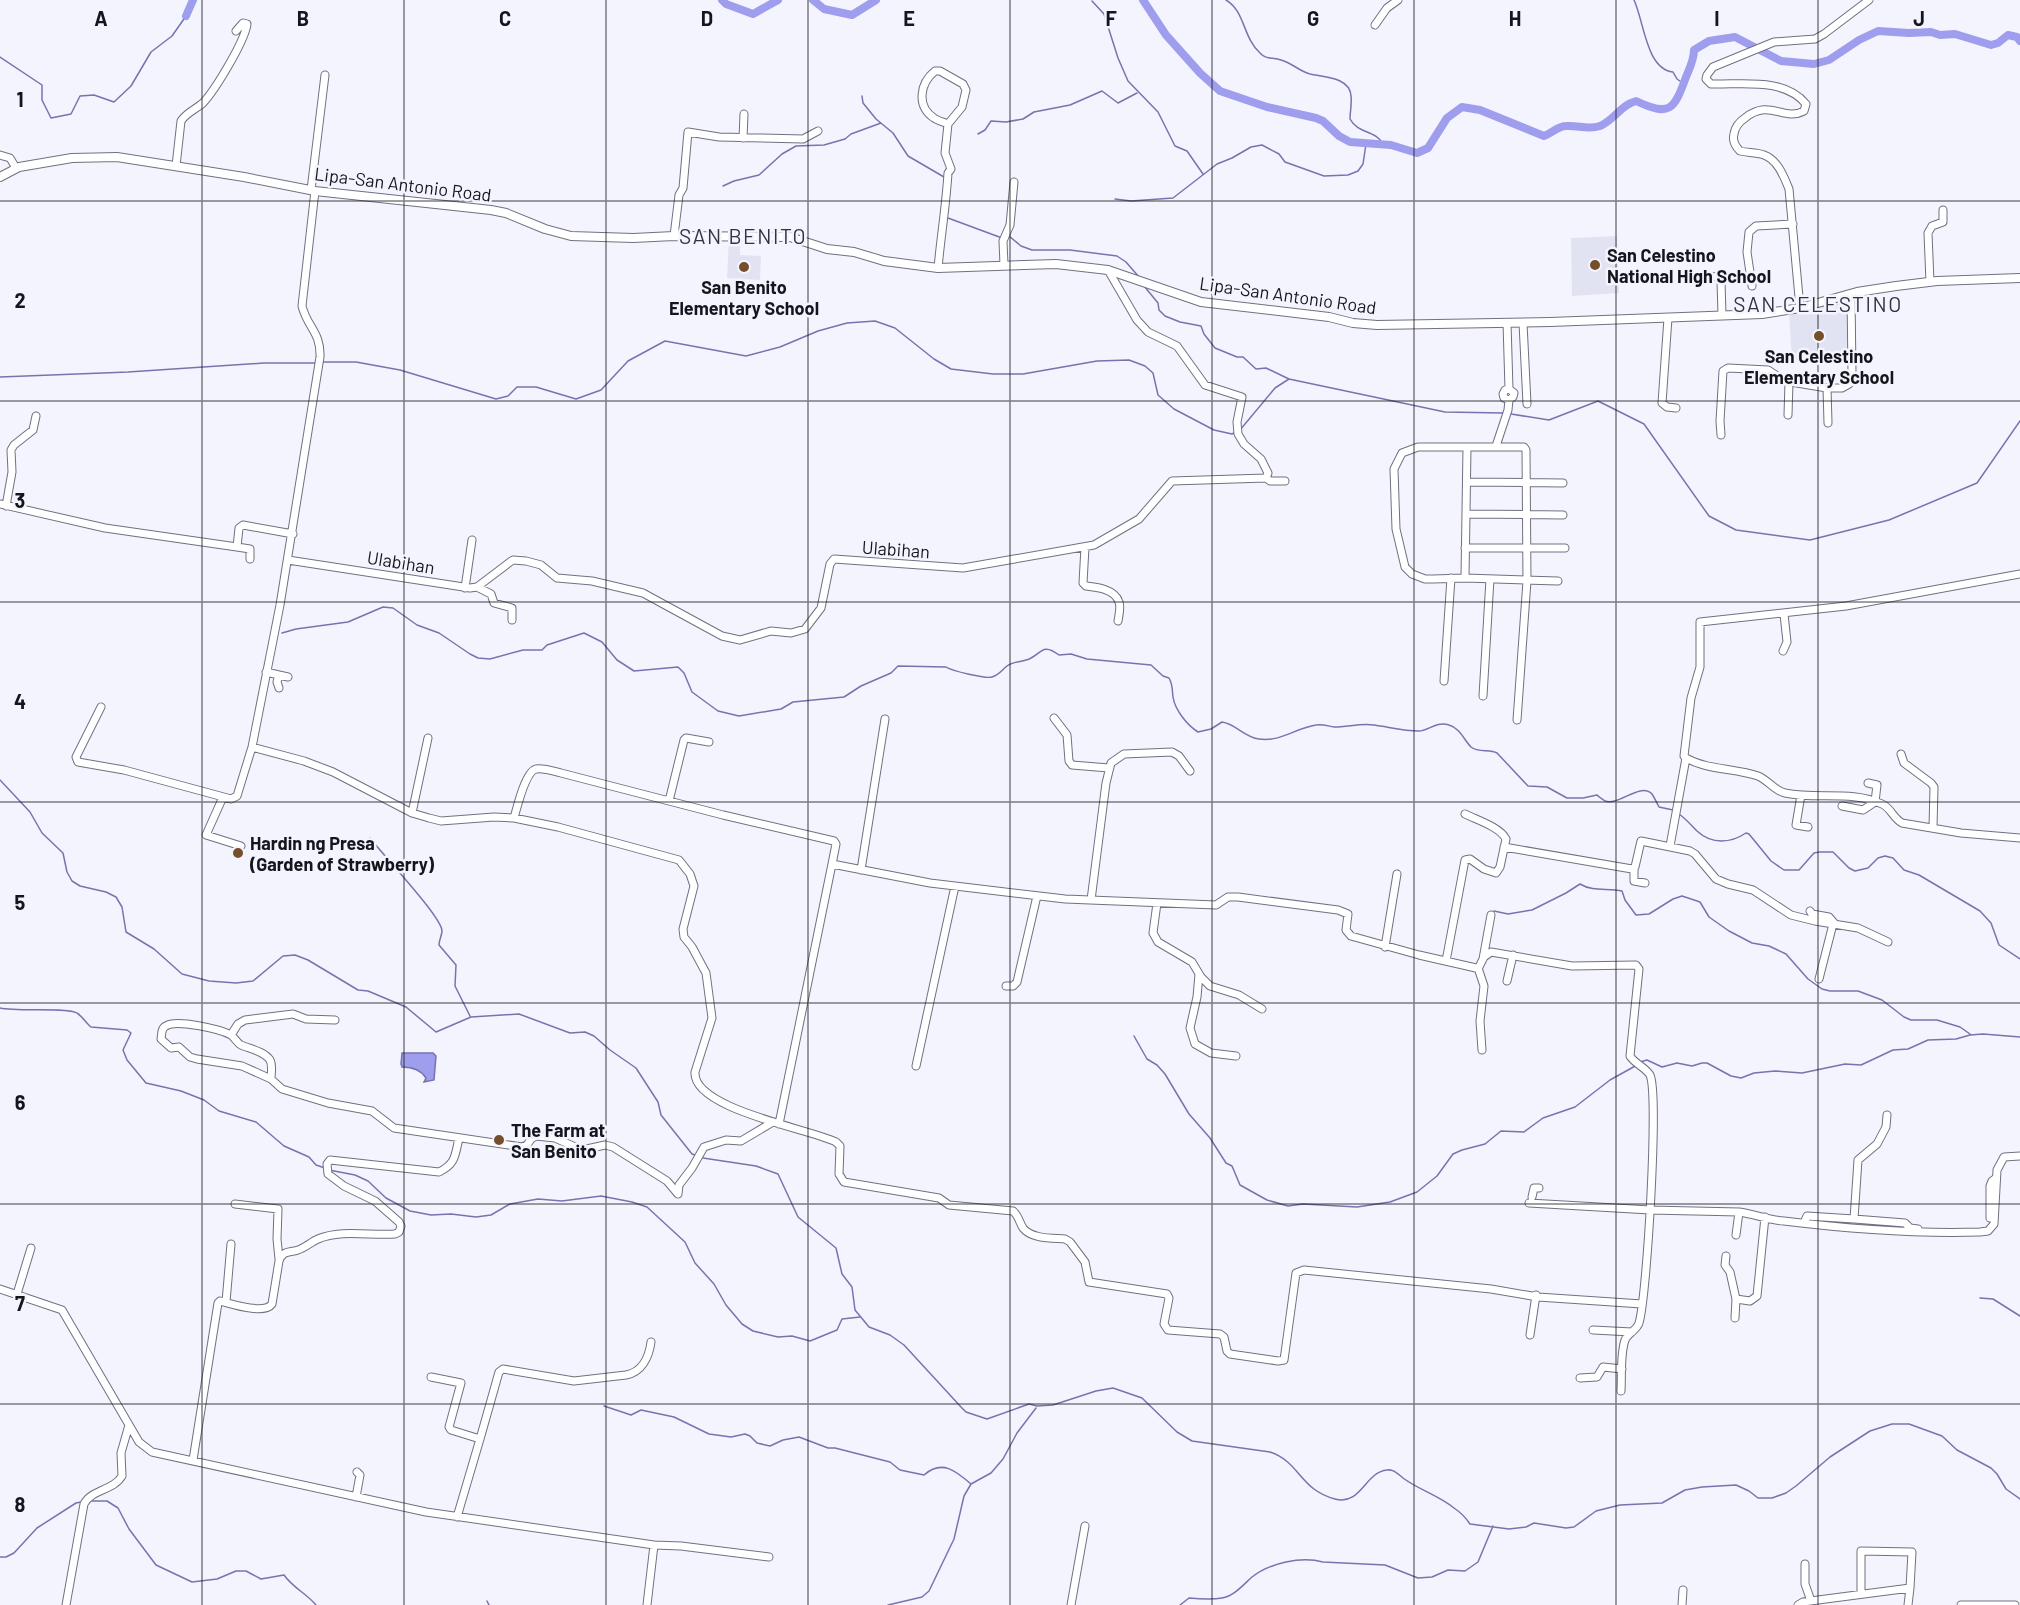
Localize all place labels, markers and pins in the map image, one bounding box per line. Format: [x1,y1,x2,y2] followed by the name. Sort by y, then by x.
[1607,244,1771,287] place label: San Celestino National High School
[1588,258,1602,272] marker: San Celestino National High School
[737,260,751,274] marker: San Benito Elementary School
[669,276,819,319] place label: San Benito Elementary School
[1812,329,1826,343] marker: San Celestino Elementary School
[1744,345,1894,388] place label: San Celestino Elementary School
[249,832,435,875] place label: Hardin ng Presa (Garden of Strawberry)
[231,846,245,860] marker: Hardin ng Presa (Garden of Strawberry)
[511,1119,605,1162] place label: The Farm at San Benito
[492,1133,506,1147] marker: The Farm at San Benito

